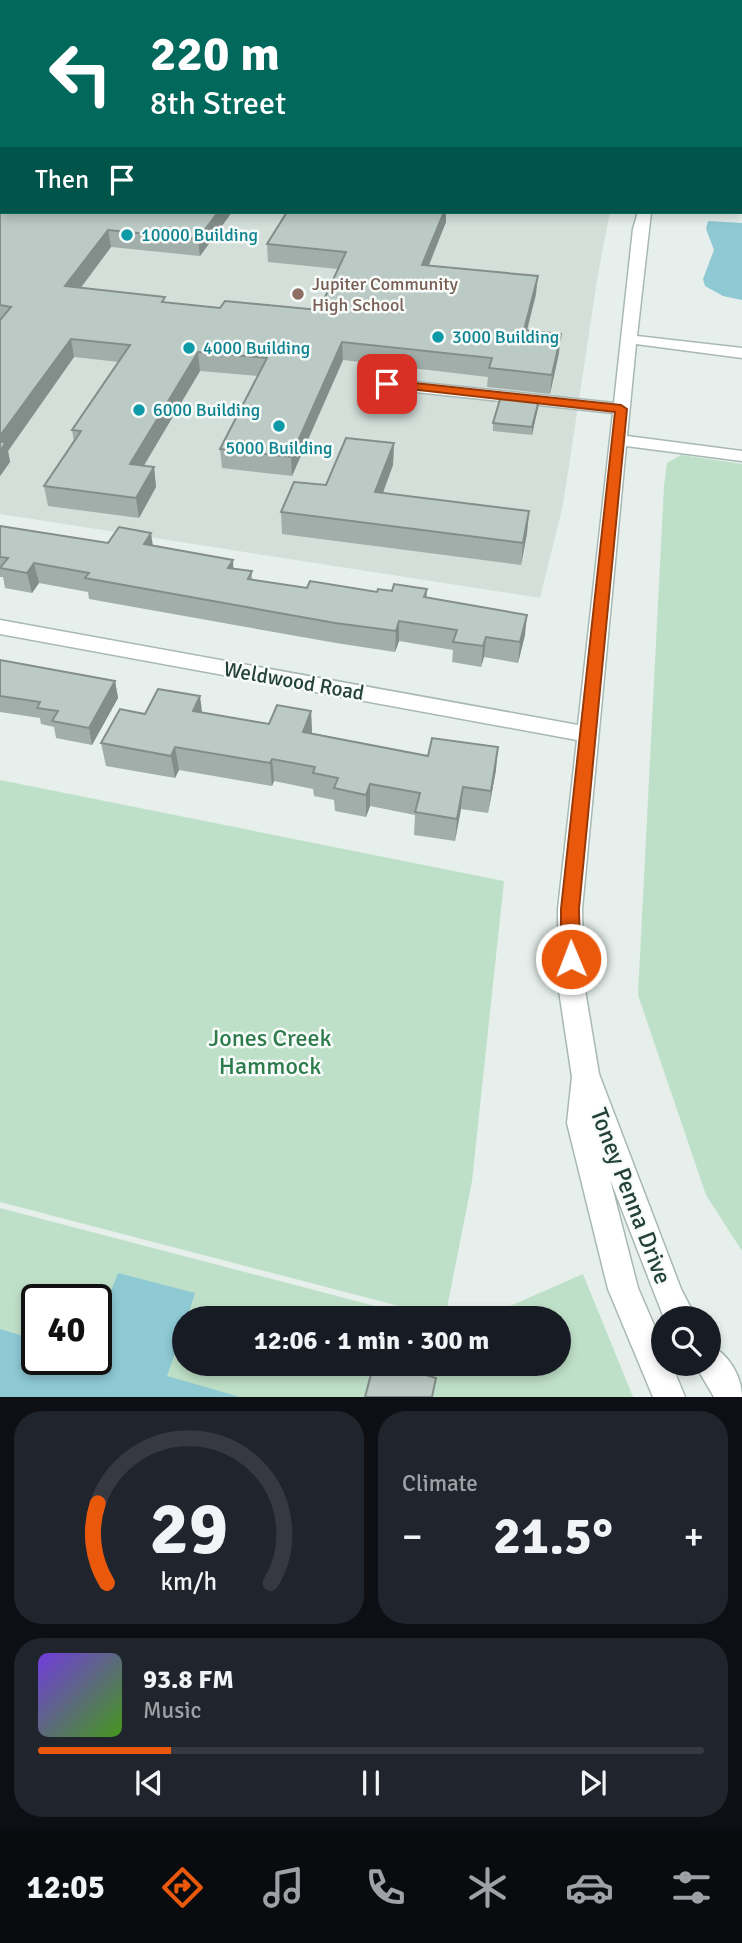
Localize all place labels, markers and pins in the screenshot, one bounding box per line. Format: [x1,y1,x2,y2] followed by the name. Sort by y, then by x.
[141,224,258,246] place label: 10000 Building
[119,227,135,243] marker: 10000 Building
[312,273,459,316] place label: Jupiter Community High School
[290,286,306,302] marker: Jupiter Community High School
[452,326,559,348] place label: 3000 Building
[430,329,446,345] marker: 3000 Building
[203,337,310,359] place label: 4000 Building
[181,340,197,356] marker: 4000 Building
[357,354,417,414] pin
[153,399,260,421] place label: 6000 Building
[131,402,147,418] marker: 6000 Building
[271,418,287,434] marker: 5000 Building
[225,437,333,459] place label: 5000 Building

